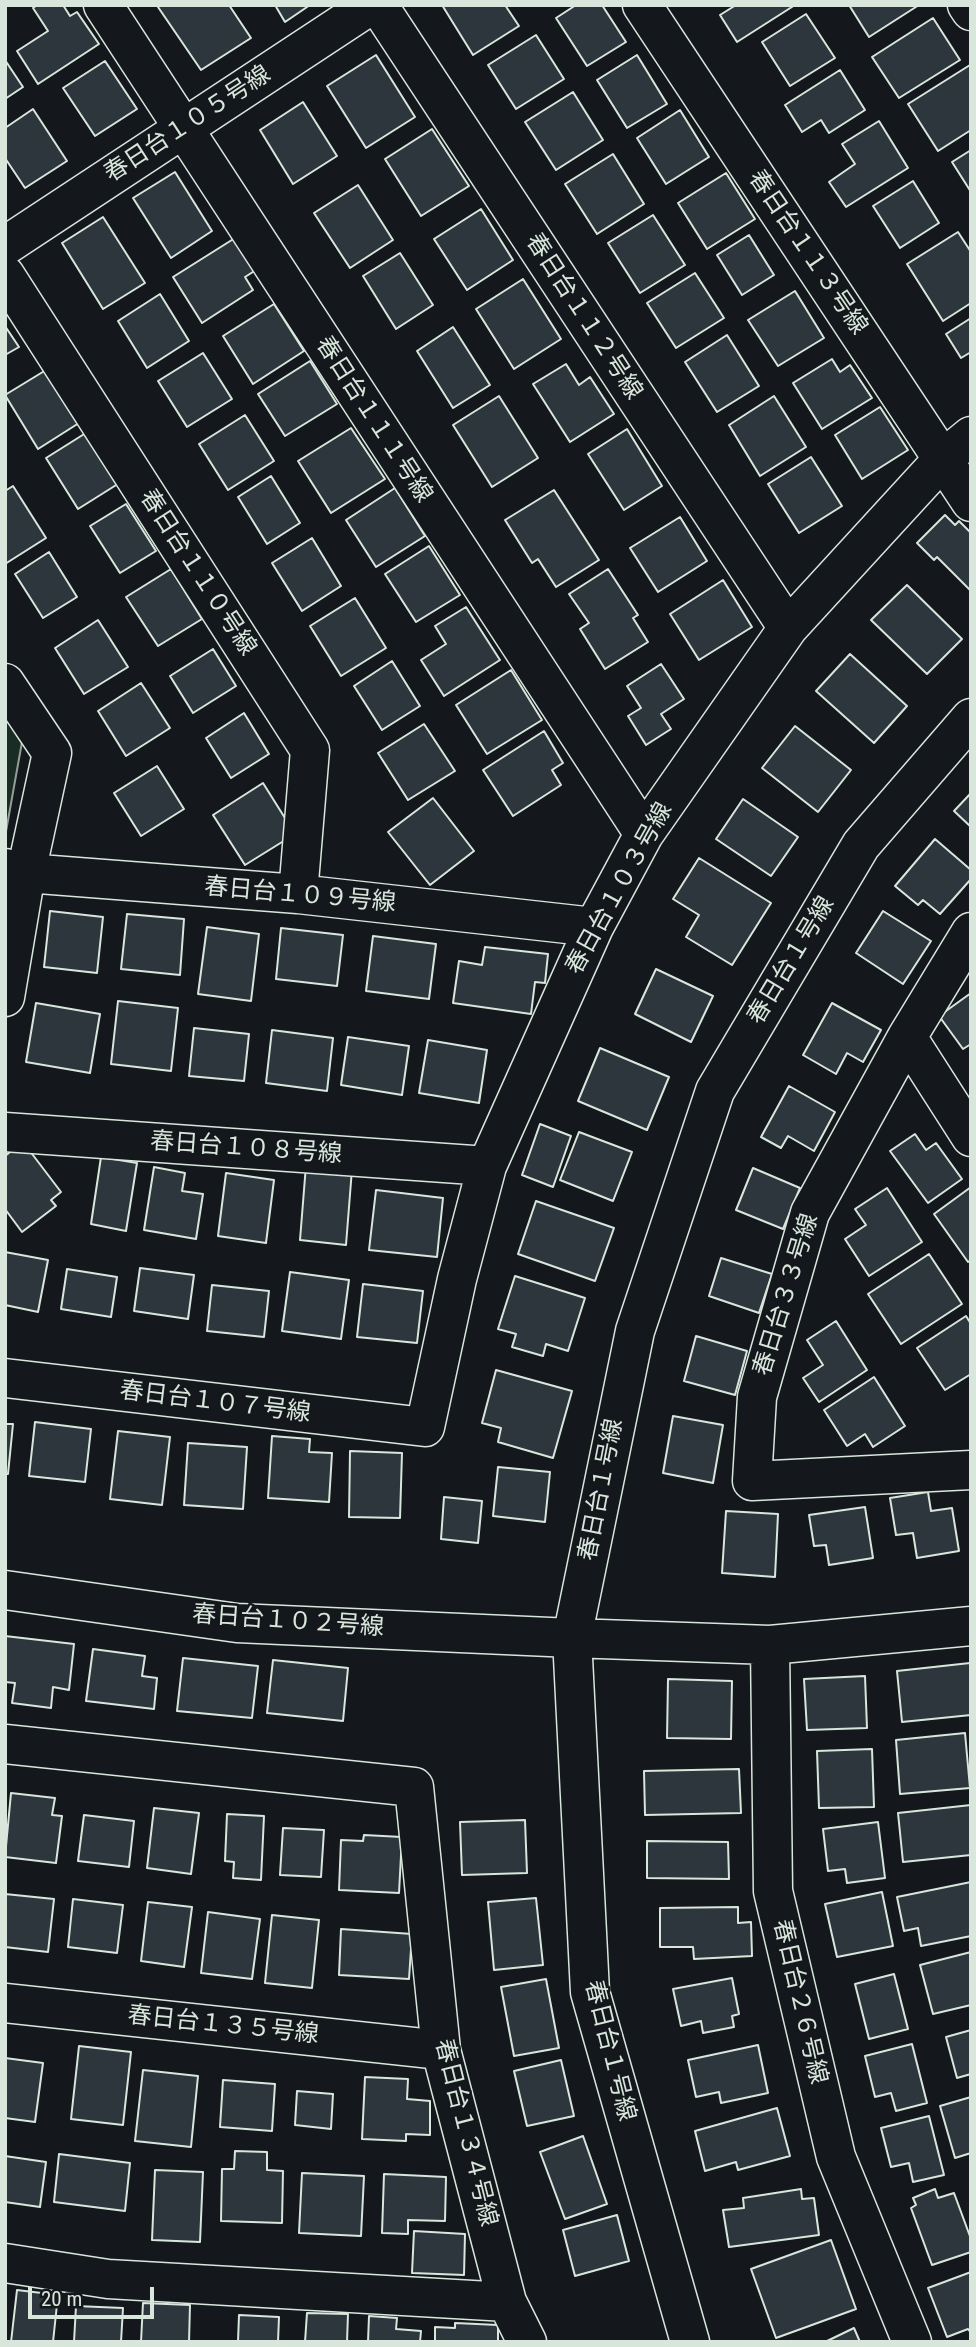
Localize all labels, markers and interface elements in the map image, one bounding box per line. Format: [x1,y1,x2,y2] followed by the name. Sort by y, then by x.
[100,61,276,189] street label: 春日台１０５号線
[741,165,873,341] street label: 春日台１１３号線
[519,229,647,405] street label: 春日台１１２号線
[309,332,437,508] street label: 春日台１１１号線
[133,485,261,661] street label: 春日台１１０号線
[561,798,679,980] street label: 春日台１０３号線
[203,873,397,919] street label: 春日台１０９号線
[743,892,841,1030] street label: 春日台１号線
[149,1128,343,1170] street label: 春日台１０８号線
[749,1210,825,1380] street label: 春日台３３号線
[118,1377,312,1429] street label: 春日台１０７号線
[574,1417,630,1563] street label: 春日台１号線
[191,1601,385,1643] street label: 春日台１０２号線
[766,1917,832,2087] street label: 春日台２６号線
[578,1978,640,2124] street label: 春日台１号線
[126,2002,320,2050] street label: 春日台１３５号線
[428,2036,502,2230] street label: 春日台１３４号線
[32,2274,158,2318] scale bar
[41,2287,82,2311] text: 20 m

